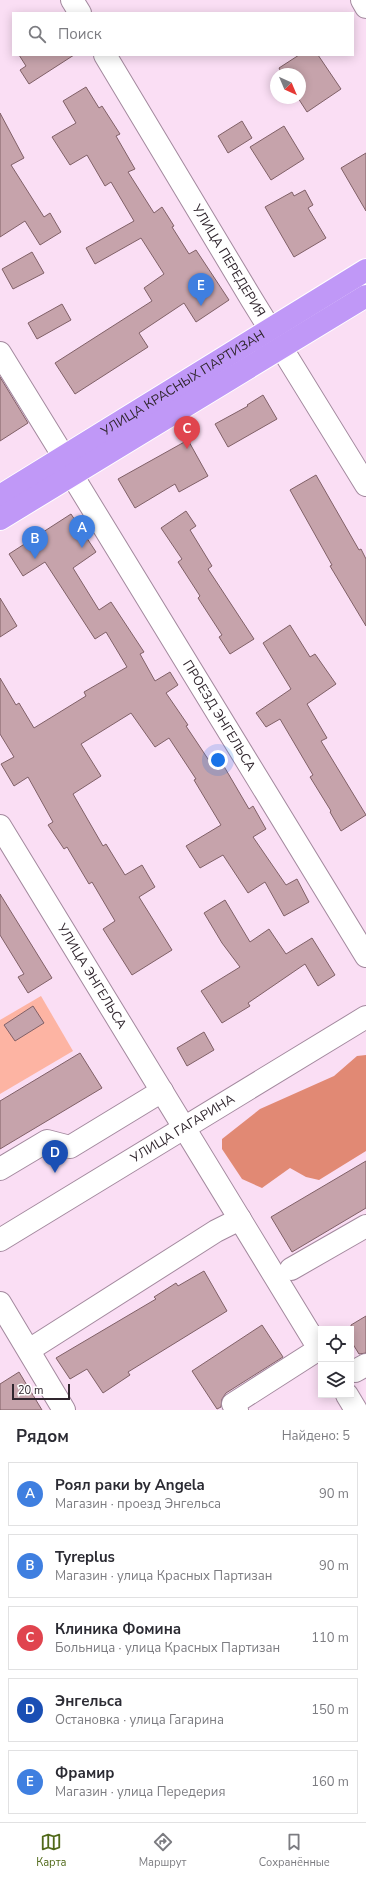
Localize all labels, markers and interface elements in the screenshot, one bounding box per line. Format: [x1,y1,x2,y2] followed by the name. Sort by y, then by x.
[12,12,354,56] search box
[26,23,48,45] icon: search
[58,24,102,44] text: Поиск
[270,68,306,104] north arrow
[187,200,269,320] street label: УЛИЦА ПЕРЕДЕРИЯ
[188,273,214,306] pin: E
[97,326,268,441] street label: УЛИЦА КРАСНЫХ ПАРТИЗАН
[174,416,200,449] pin: C
[69,515,95,548] pin: A
[22,526,48,559] pin: B
[178,657,260,775] street label: ПРОЕЗД ЭНГЕЛЬСА
[208,750,228,770] your location
[52,919,131,1033] street label: УЛИЦА ЭНГЕЛЬСА
[127,1090,239,1168] street label: УЛИЦА ГАГАРИНА
[42,1140,68,1173] pin: D
[318,1326,354,1398] map controls
[318,1326,354,1362] button: locate
[318,1362,354,1398] button: layers
[12,1382,70,1401] scale bar
[18,1383,43,1398] text: 20 m
[16,1425,69,1448] text: Рядом
[282,1427,350,1445] text: Найдено: 5
[55,1475,205,1495] text: Роял раки by Angela
[25,1485,35,1503] text: A
[319,1485,349,1503] text: 90 m
[55,1495,221,1513] text: Магазин · проезд Энгельса
[55,1547,115,1567] text: Tyreplus
[26,1557,34,1575] text: B
[319,1557,349,1575] text: 90 m
[55,1567,272,1585] text: Магазин · улица Красных Партизан
[55,1619,181,1639] text: Клиника Фомина
[26,1629,34,1647] text: C
[311,1629,349,1647] text: 110 m
[55,1639,280,1657] text: Больница · улица Красных Партизан
[55,1691,122,1711] text: Энгельса
[25,1701,35,1719] text: D
[311,1701,349,1719] text: 150 m
[55,1711,224,1729] text: Остановка · улица Гагарина
[55,1763,114,1783] text: Фрамир
[26,1773,34,1791] text: E
[311,1773,349,1791] text: 160 m
[55,1783,225,1801] text: Магазин · улица Передерия
[36,1831,66,1870] tab: Карта
[139,1831,187,1870] tab: Маршрут
[259,1831,330,1870] tab: Сохранённые

